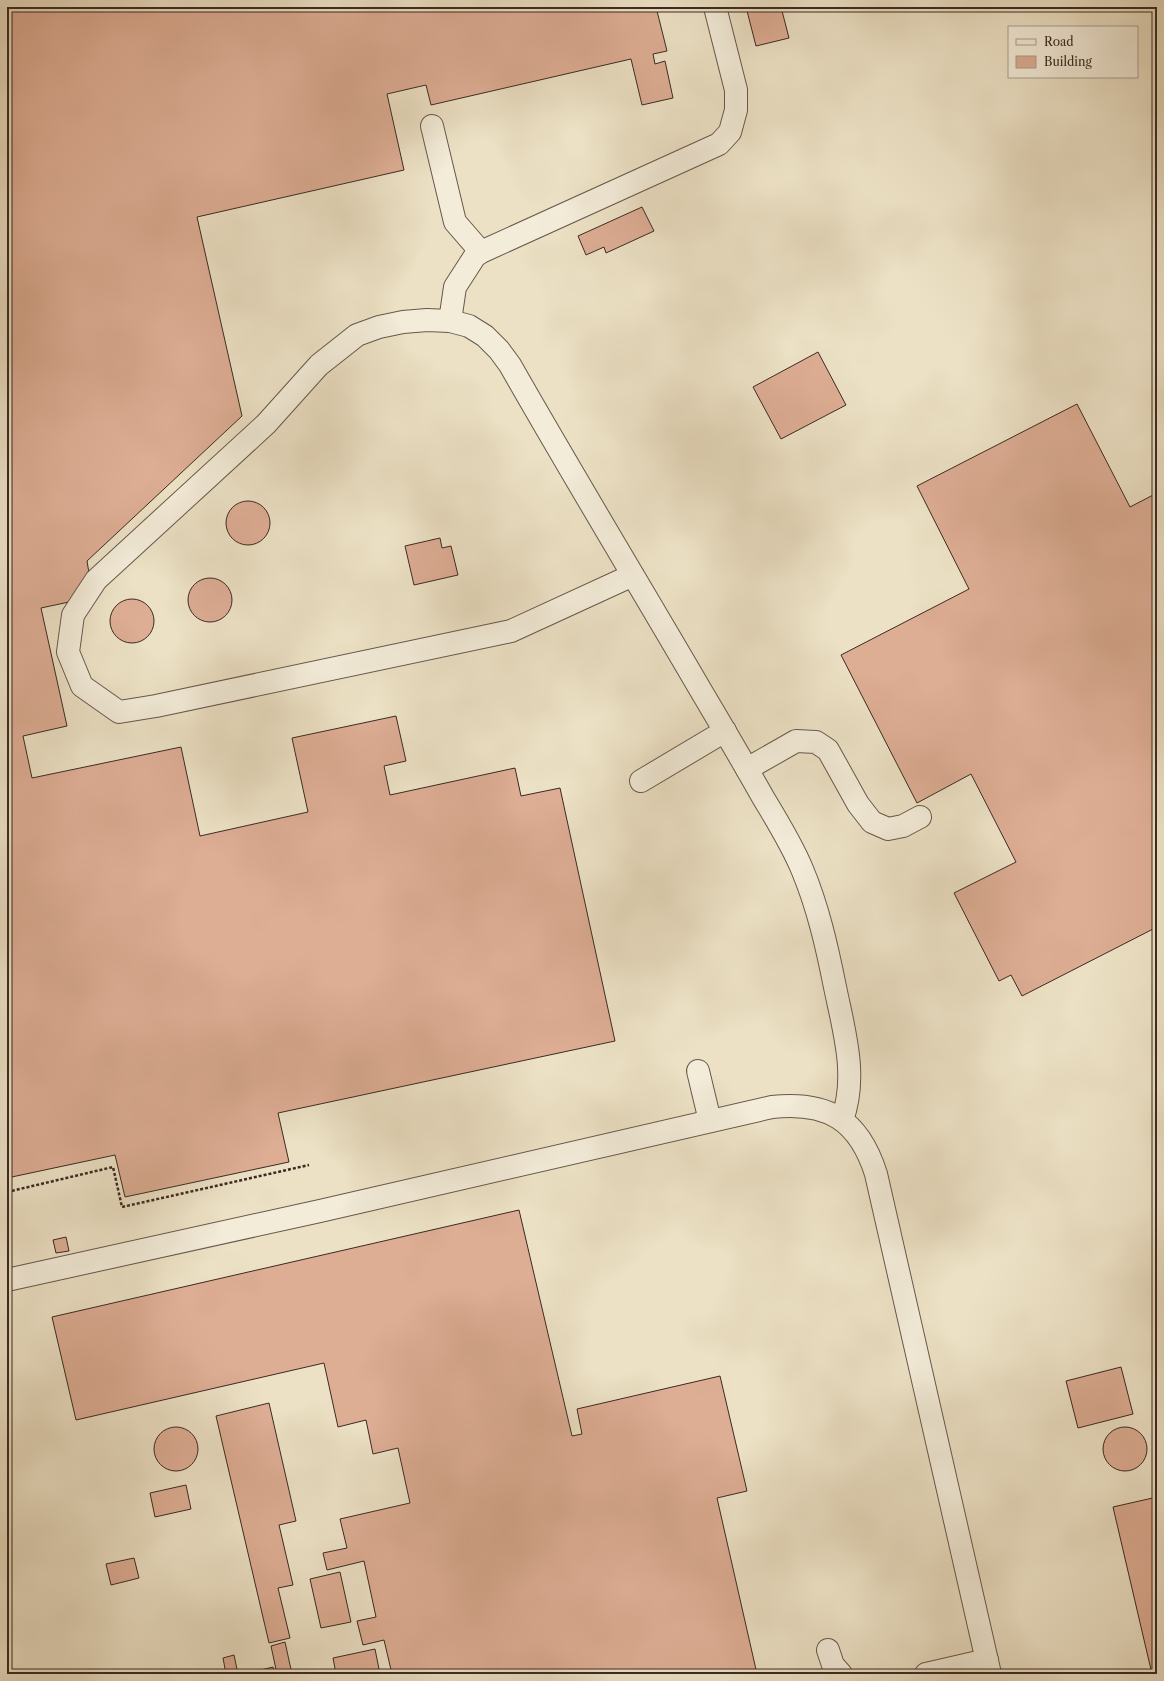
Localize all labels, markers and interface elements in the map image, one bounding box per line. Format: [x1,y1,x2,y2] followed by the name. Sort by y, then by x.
[1008,26,1138,78] legend
[1044,34,1074,49] text: Road
[1044,54,1092,69] text: Building

